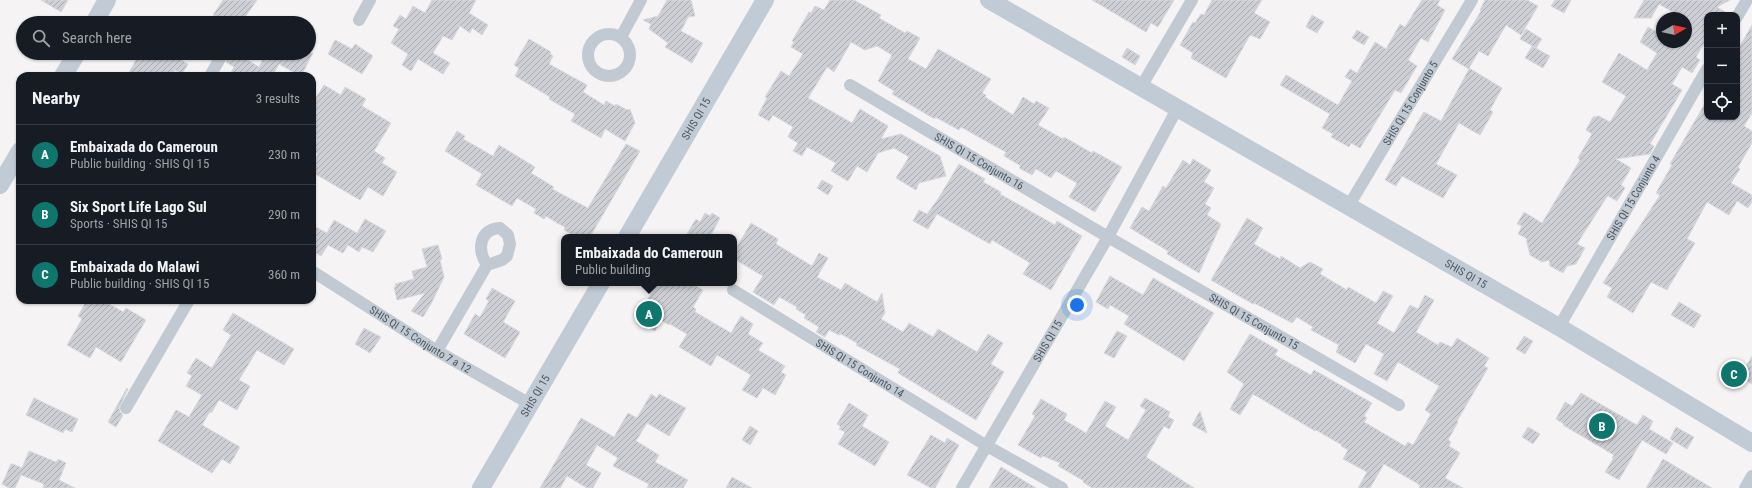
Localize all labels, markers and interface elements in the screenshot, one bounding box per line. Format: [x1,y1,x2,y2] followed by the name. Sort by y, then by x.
[1656,12,1692,48] north arrow
[1704,12,1740,120] map controls
[1704,12,1740,48] button: +
[16,16,316,60] search box
[30,27,52,49] icon: search
[62,29,132,47] text: Search here
[1704,48,1740,84] button: −
[1380,59,1440,148] street label: SHIS QI 15 Conjunto 5
[1704,84,1740,120] button: locate
[32,88,80,108] text: Nearby
[256,91,300,106] text: 3 results
[679,95,713,142] street label: SHIS QI 15
[932,130,1026,192] street label: SHIS QI 15 Conjunto 16
[70,138,218,156] text: Embaixada do Cameroun
[41,147,49,162] text: A
[268,147,300,162] text: 230 m
[1604,153,1663,243] street label: SHIS QI 15 Conjunto 4
[70,156,209,171] text: Public building · SHIS QI 15
[70,198,207,216] text: Six Sport Life Lago Sul
[41,207,49,222] text: B
[268,207,300,222] text: 290 m
[70,216,168,231] text: Sports · SHIS QI 15
[561,234,737,286] popup
[575,244,723,262] text: Embaixada do Cameroun
[1443,257,1489,291] street label: SHIS QI 15
[70,258,200,276] text: Embaixada do Malawi
[575,262,651,277] text: Public building
[41,267,49,282] text: C
[268,267,300,282] text: 360 m
[70,276,209,291] text: Public building · SHIS QI 15
[1207,290,1301,352] street label: SHIS QI 15 Conjunto 15
[1067,295,1087,315] your location
[636,299,662,329] pin: A
[367,303,473,376] street label: SHIS QI 15 Conjunto 7 a 12
[1030,318,1065,364] street label: SHIS QI 15
[813,336,907,400] street label: SHIS QI 15 Conjunto 14
[1721,359,1747,389] pin: C
[518,372,552,419] street label: SHIS QI 15
[1589,411,1615,441] pin: B

